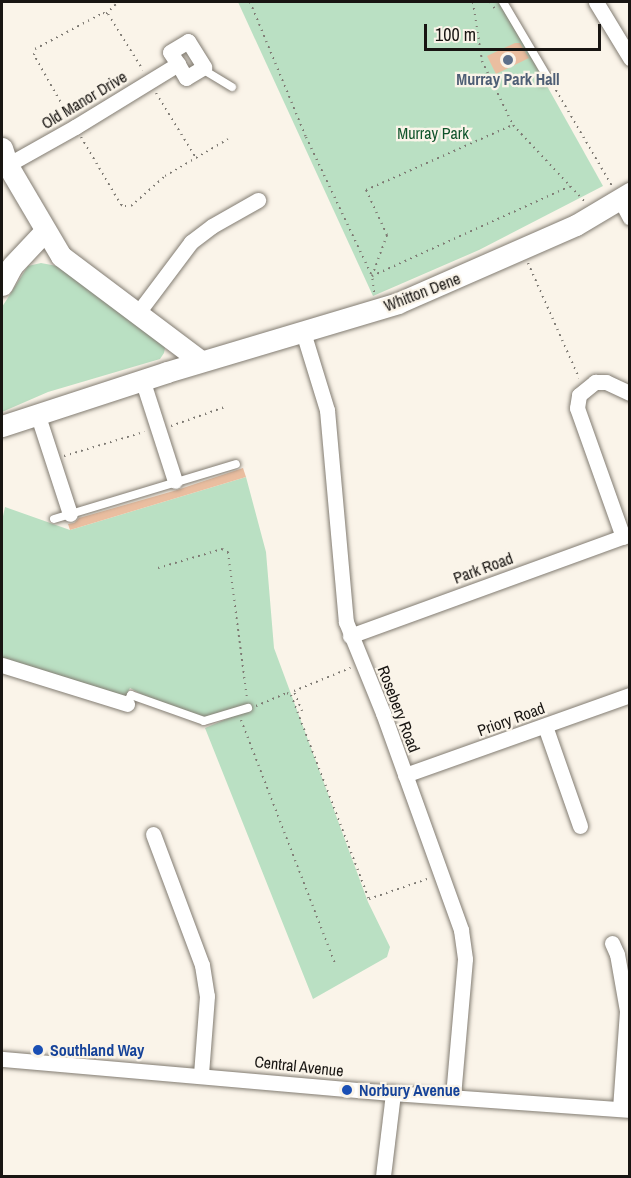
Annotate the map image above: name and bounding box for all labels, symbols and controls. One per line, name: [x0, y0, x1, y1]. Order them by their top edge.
scale bar: [427, 12, 604, 50]
text: 100 m: [435, 22, 476, 47]
marker: Murray Park Hall: [501, 53, 515, 67]
street label: Old Manor Drive: [38, 67, 130, 133]
place label: Murray Park Hall: [456, 69, 560, 89]
park label: Murray Park: [397, 123, 469, 143]
street label: Whitton Dene: [381, 269, 463, 315]
street label: Park Road: [451, 548, 515, 588]
street label: Rosebery Road: [374, 663, 424, 755]
street label: Priory Road: [475, 698, 547, 740]
place label: Southland Way: [50, 1040, 144, 1060]
marker: Southland Way: [31, 1043, 45, 1057]
street label: Central Avenue: [253, 1052, 345, 1080]
place label: Norbury Avenue: [359, 1080, 461, 1100]
marker: Norbury Avenue: [340, 1083, 354, 1097]

